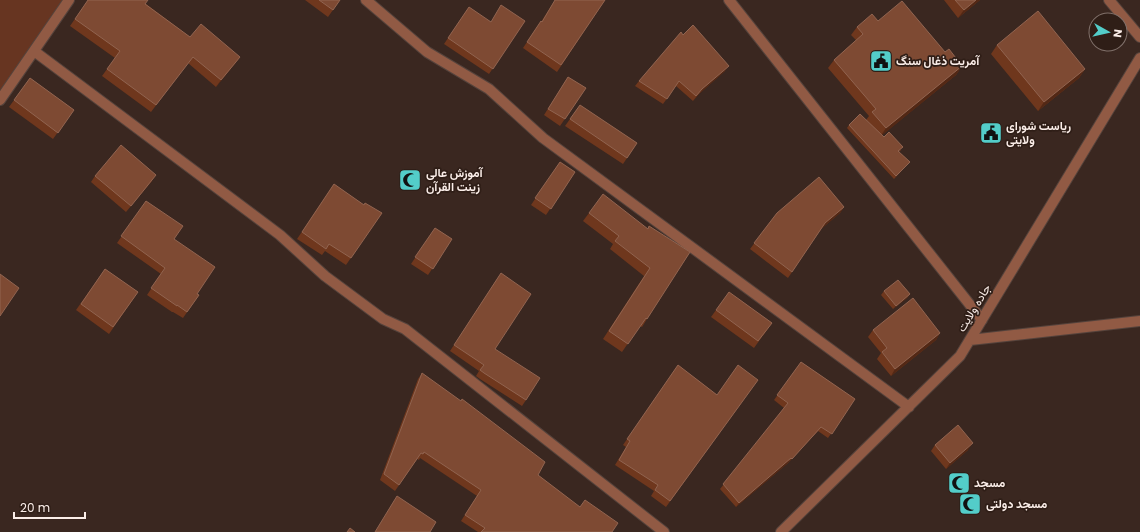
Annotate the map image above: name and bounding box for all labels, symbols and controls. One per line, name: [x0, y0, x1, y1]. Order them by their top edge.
north arrow: [1088, 12, 1128, 52]
text: N: [1109, 28, 1126, 39]
public building icon: آمریت ذغال سنگ: [868, 48, 894, 74]
place label: آمریت ذغال سنگ: [896, 52, 980, 69]
place label: ریاست شورای ولایتی: [1006, 117, 1071, 148]
public building icon: ریاست شورای ولایتی: [978, 120, 1004, 146]
place label: آموزش عالی زینت القرآن: [426, 164, 484, 195]
mosque icon: آموزش عالی زینت القرآن: [397, 167, 423, 193]
street label: جاده ولایت: [953, 281, 994, 335]
mosque icon: مسجد: [946, 470, 972, 496]
place label: مسجد: [974, 474, 1006, 491]
mosque icon: مسجد دولتی: [957, 491, 983, 517]
scale bar: [14, 494, 85, 520]
place label: مسجد دولتی: [986, 495, 1048, 512]
text: 20 m: [20, 499, 50, 516]

